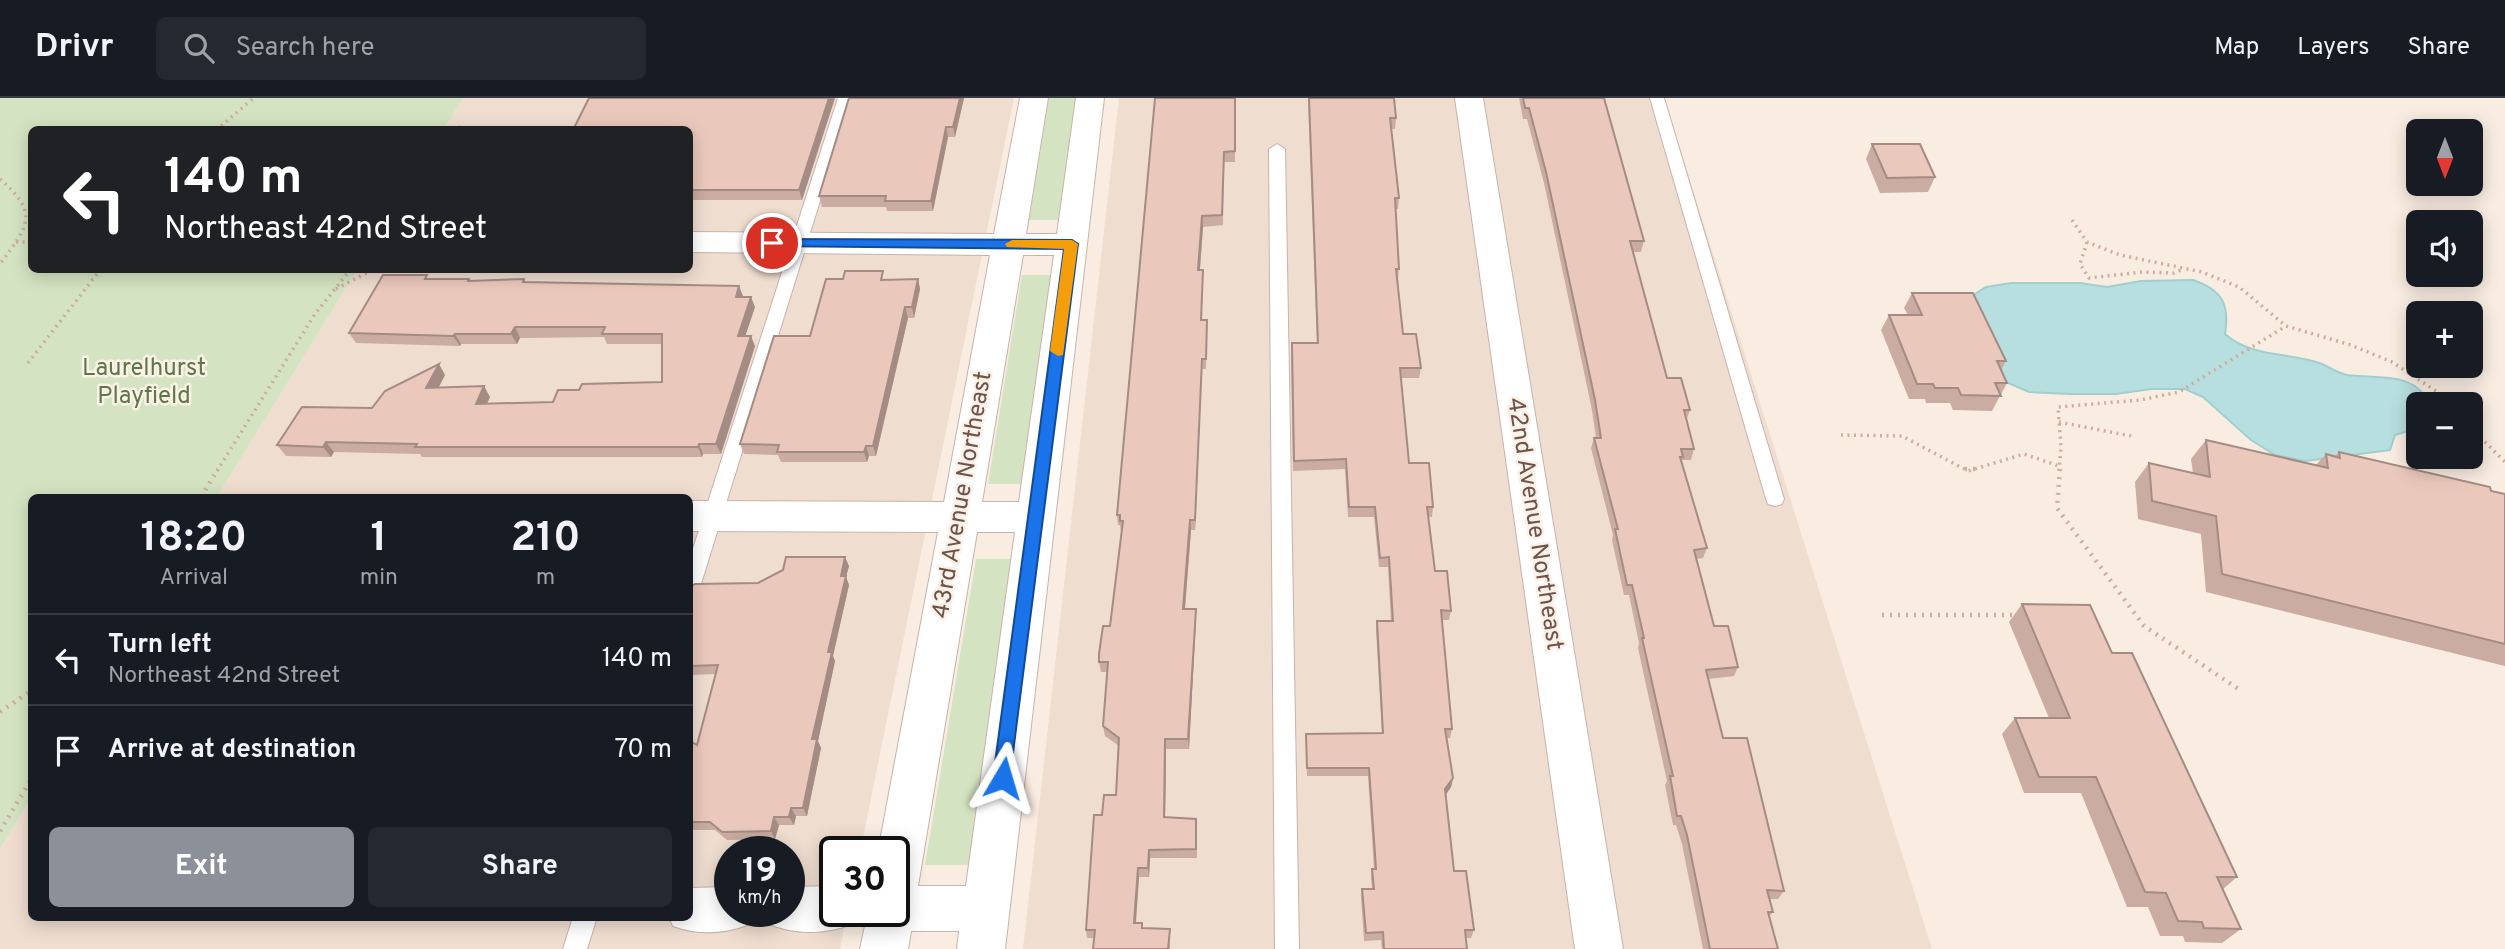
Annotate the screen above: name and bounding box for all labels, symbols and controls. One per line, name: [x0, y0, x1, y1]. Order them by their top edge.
search box: [156, 17, 646, 80]
text: Drivr: [35, 27, 114, 69]
icon: search: [180, 29, 218, 67]
text: Search here: [236, 32, 375, 65]
text: Map: [2214, 33, 2259, 63]
text: Layers: [2297, 33, 2369, 63]
text: Share: [2407, 33, 2470, 63]
north arrow: [2406, 119, 2483, 196]
map controls: [2406, 119, 2483, 469]
text: 140 m: [164, 149, 303, 211]
icon: left: [49, 154, 140, 245]
text: Northeast 42nd Street: [164, 210, 487, 250]
button: sound: [2406, 210, 2483, 287]
pin: [742, 213, 802, 273]
icon: arrive: [753, 224, 791, 262]
button: +: [2406, 301, 2483, 378]
park label: Laurelhurst Playfield: [82, 354, 206, 412]
street label: 43rd Avenue Northeast: [927, 369, 999, 621]
button: −: [2406, 392, 2483, 469]
street label: 42nd Avenue Northeast: [1499, 395, 1569, 653]
text: 18:20: [140, 513, 247, 566]
text: 1: [370, 513, 387, 566]
text: 210: [510, 513, 581, 566]
text: Arrival: [160, 564, 228, 593]
text: min: [360, 564, 398, 593]
text: m: [536, 564, 555, 593]
text: Turn left: [108, 629, 212, 662]
icon: left: [49, 641, 87, 679]
text: 140 m: [602, 643, 672, 676]
text: Northeast 42nd Street: [108, 662, 340, 691]
icon: arrive: [49, 732, 87, 770]
text: Arrive at destination: [108, 734, 356, 767]
text: 70 m: [614, 734, 672, 767]
position arrow: [966, 741, 1040, 815]
button: Exit: [49, 827, 354, 907]
button: Share: [368, 827, 672, 907]
speed limit sign: 30: [819, 836, 910, 927]
text: 19: [742, 850, 777, 894]
text: km/h: [738, 887, 781, 910]

